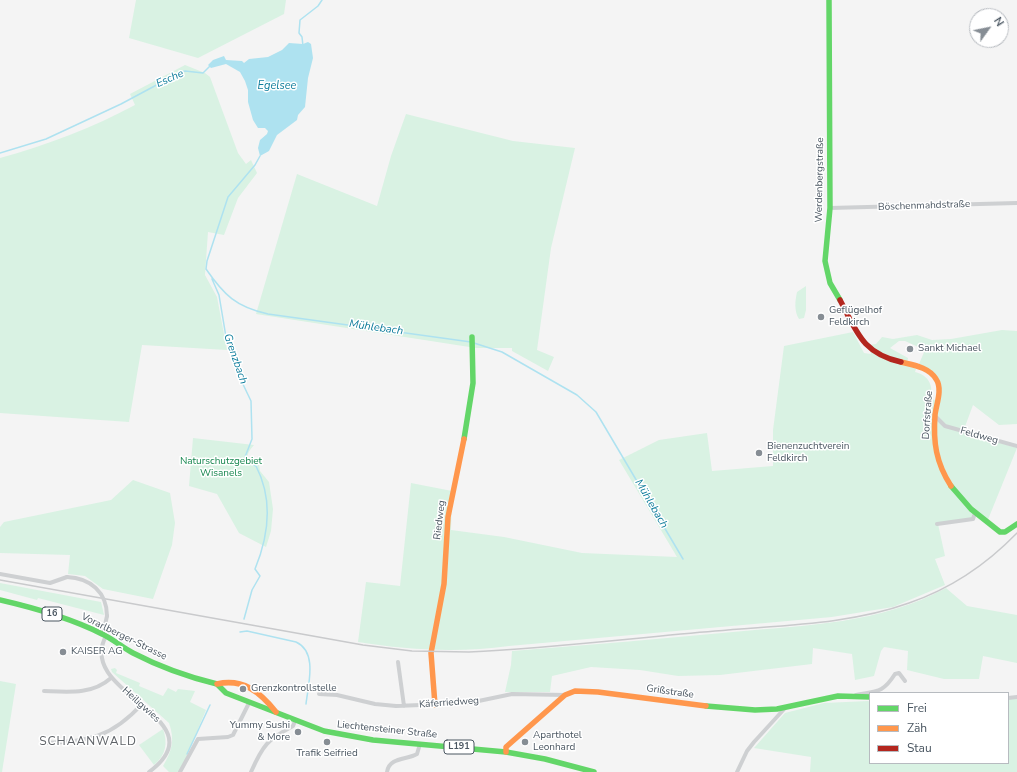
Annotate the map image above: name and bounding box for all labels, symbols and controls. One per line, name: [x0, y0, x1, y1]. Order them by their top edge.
north arrow: [969, 8, 1009, 48]
text: N: [990, 14, 1007, 29]
water label: Esche: [154, 67, 186, 91]
water label: Egelsee: [258, 79, 296, 93]
street label: Werdenbergstraße: [813, 137, 827, 223]
street label: Böschenmahdstraße: [878, 198, 970, 214]
place label: Geflügelhof Feldkirch: [829, 305, 882, 328]
marker: Geflügelhof Feldkirch: [816, 312, 826, 322]
water label: Mühlebach: [348, 318, 404, 338]
water label: Grenzbach: [220, 332, 250, 386]
place label: Sankt Michael: [918, 343, 981, 355]
marker: Sankt Michael: [905, 344, 915, 354]
street label: Dorfstraße: [920, 390, 936, 440]
street label: Feldweg: [959, 425, 999, 447]
place label: Bienenzuchtverein Feldkirch: [767, 441, 849, 464]
marker: Bienenzuchtverein Feldkirch: [754, 448, 764, 458]
park label: Naturschutzgebiet Wisanels: [180, 456, 262, 480]
water label: Mühlebach: [632, 477, 670, 531]
street label: Riedweg: [432, 500, 448, 540]
road number: 16: [42, 607, 62, 621]
street label: Vorarlberger-Strasse: [79, 611, 169, 663]
place label: KAISER AG: [71, 646, 122, 658]
marker: KAISER AG: [58, 647, 68, 657]
place label: Grenzkontrollstelle: [251, 683, 337, 695]
street label: Grißstraße: [645, 683, 695, 701]
marker: Grenzkontrollstelle: [238, 684, 248, 694]
street label: Heiligwies: [119, 685, 163, 725]
legend: [869, 692, 1009, 764]
street label: Käferriedweg: [419, 695, 479, 711]
text: Frei: [907, 700, 927, 716]
street label: Liechtensteiner Straße: [336, 719, 438, 741]
place label: Yummy Sushi & More: [230, 720, 290, 744]
text: Zäh: [907, 720, 927, 736]
marker: Yummy Sushi & More: [293, 727, 303, 737]
place label: Aparthotel Leonhard: [533, 730, 582, 754]
district label: SCHAANWALD: [39, 735, 137, 749]
marker: Trafik Seifried: [322, 737, 332, 747]
marker: Aparthotel Leonhard: [520, 737, 530, 747]
road number: L191: [444, 740, 474, 754]
text: Stau: [907, 740, 932, 756]
place label: Trafik Seifried: [296, 748, 358, 760]

